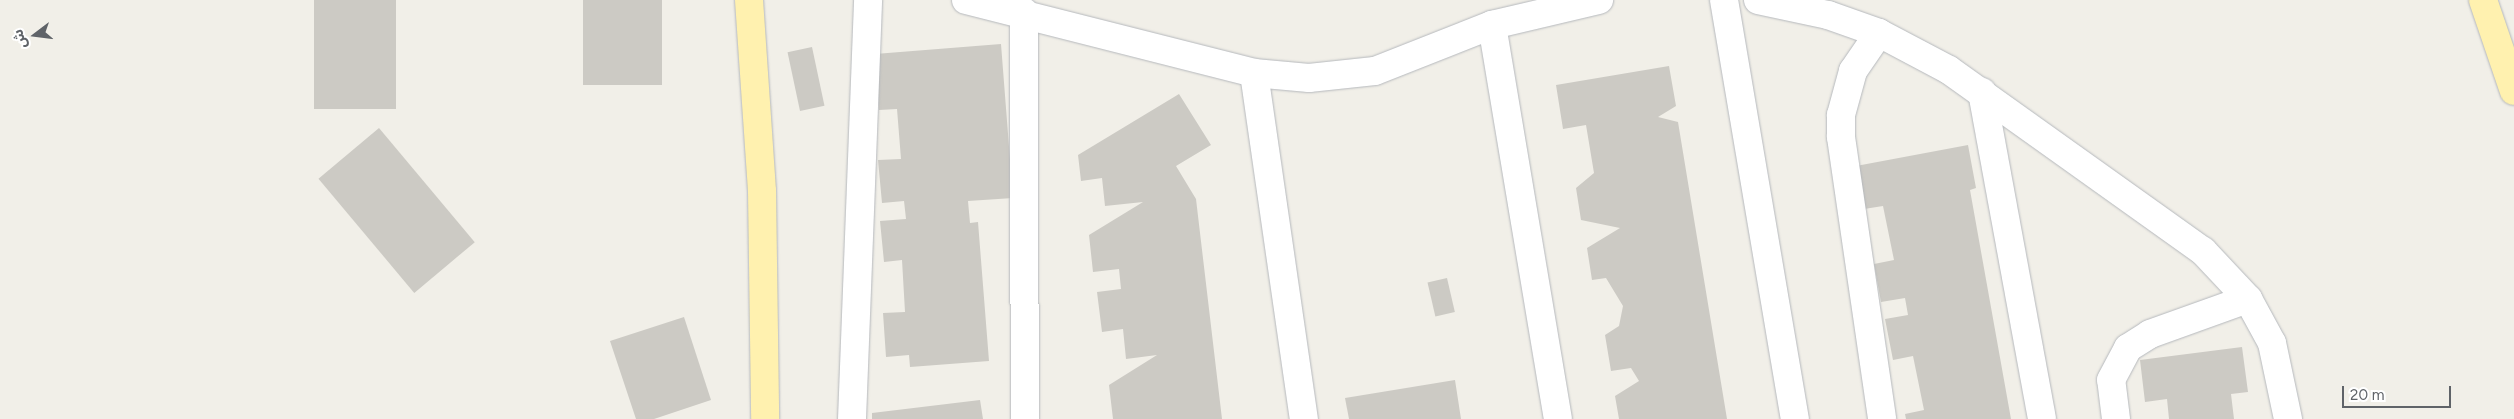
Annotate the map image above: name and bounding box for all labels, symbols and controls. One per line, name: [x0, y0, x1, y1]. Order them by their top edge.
north arrow: [10, 10, 60, 60]
text: ش: [9, 28, 31, 50]
scale bar: [2344, 376, 2453, 408]
text: 20 m: [2350, 386, 2384, 404]

